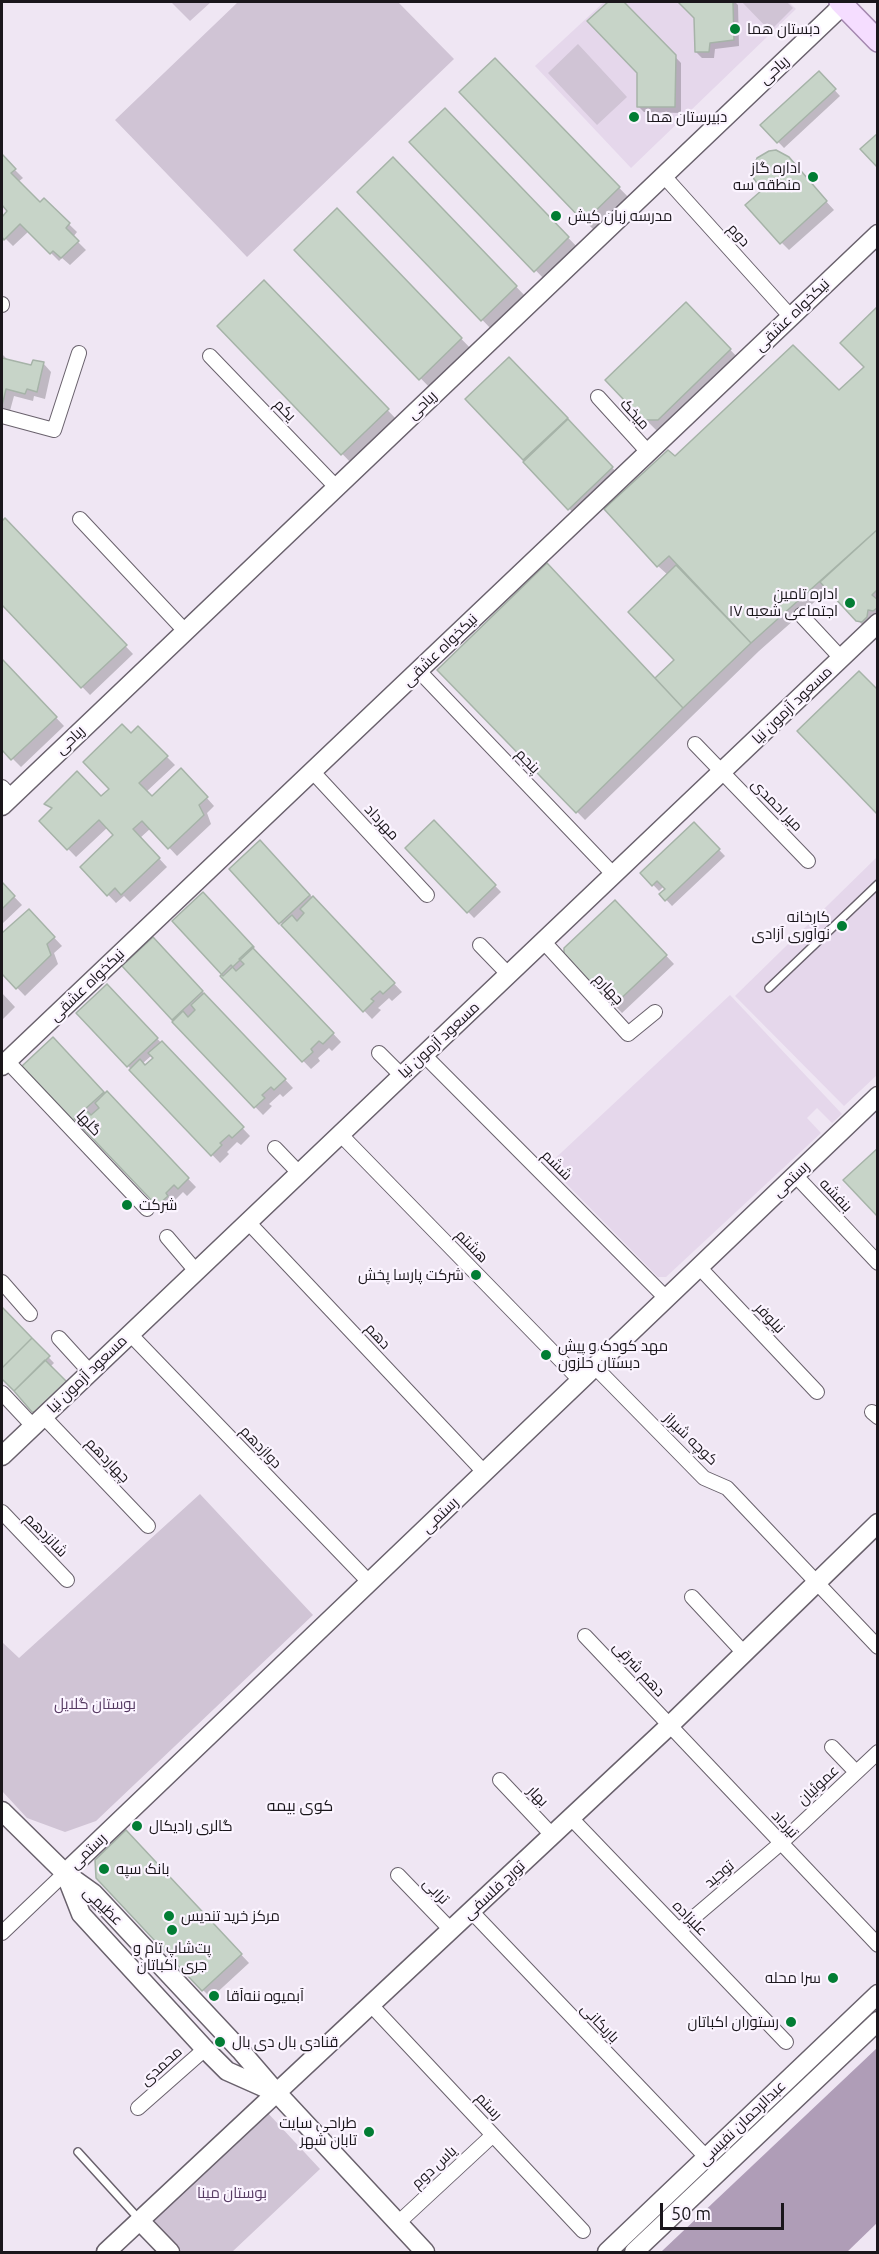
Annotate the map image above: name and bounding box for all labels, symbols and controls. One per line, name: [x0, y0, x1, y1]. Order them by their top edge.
place label: دبستان هما: [747, 20, 820, 38]
marker: دبستان هما: [728, 22, 742, 36]
street label: ریاحی: [755, 52, 793, 88]
place label: دبیرستان هما: [646, 108, 727, 126]
marker: دبیرستان هما: [627, 110, 641, 124]
place label: اداره گاز منطقه سه: [733, 159, 801, 194]
marker: اداره گاز منطقه سه: [806, 170, 820, 184]
place label: مدرسه زبان کیش: [568, 207, 672, 225]
marker: مدرسه زبان کیش: [549, 209, 563, 223]
street label: دوم: [724, 220, 754, 250]
street label: نیکخواه عشقی: [751, 275, 833, 355]
street label: ریاحی: [404, 387, 440, 423]
street label: یکم: [270, 395, 300, 425]
street label: میخک: [616, 395, 654, 433]
place label: اداره تامین اجتماعی شعبه ۱۷: [729, 585, 838, 620]
marker: اداره تامین اجتماعی شعبه ۱۷: [843, 596, 857, 610]
street label: نیکخواه عشقی: [399, 610, 481, 690]
street label: مسعود آزمون نیا: [748, 662, 836, 748]
street label: ریاحی: [52, 722, 88, 758]
street label: پنجم: [512, 745, 544, 777]
street label: میر احمدی: [748, 775, 806, 835]
street label: مهرداد: [361, 800, 403, 844]
place label: کارخانه نوآوری آزادی: [752, 908, 830, 943]
marker: کارخانه نوآوری آزادی: [835, 919, 849, 933]
street label: نیکخواه عشقی: [46, 945, 128, 1025]
street label: چهارم: [590, 970, 628, 1008]
street label: مسعود آزمون نیا: [395, 998, 483, 1082]
street label: گلها: [73, 1106, 105, 1140]
street label: ششم: [538, 1146, 576, 1184]
street label: رستمی: [769, 1157, 813, 1201]
street label: بنفشه: [816, 1174, 856, 1216]
place label: شرکت: [139, 1196, 177, 1214]
marker: شرکت: [120, 1198, 134, 1212]
street label: هشتم: [452, 1226, 492, 1266]
place label: شرکت پارسا پخش: [358, 1266, 464, 1284]
marker: شرکت پارسا پخش: [469, 1268, 483, 1282]
street label: نیلوفر: [751, 1299, 789, 1337]
street label: دهم: [362, 1319, 394, 1353]
street label: مسعود آزمون نیا: [43, 1331, 131, 1417]
place label: مهد کودک و پیش دبستان حلزون: [558, 1337, 668, 1372]
marker: مهد کودک و پیش دبستان حلزون: [539, 1348, 553, 1362]
street label: کوچه شیراز: [660, 1409, 722, 1469]
street label: دوازدهم: [236, 1422, 286, 1472]
street label: چهاردهم: [82, 1434, 134, 1486]
street label: رستمی: [418, 1493, 462, 1537]
street label: شانزدهم: [21, 1509, 71, 1561]
street label: دهم شرقی: [609, 1638, 669, 1700]
park label: بوستان گلایل: [54, 1695, 136, 1713]
street label: عموئیان: [793, 1761, 843, 1809]
street label: بهار: [524, 1782, 552, 1810]
district label: کوی بیمه: [267, 1796, 333, 1816]
street label: تیرداد: [768, 1806, 802, 1842]
place label: گالری رادیکال: [149, 1817, 233, 1835]
marker: گالری رادیکال: [130, 1819, 144, 1833]
street label: رستمی: [66, 1829, 110, 1873]
street label: توحید: [700, 1856, 738, 1892]
street label: تورج فلسفی: [459, 1857, 529, 1923]
place label: بانک سپه: [116, 1860, 170, 1878]
marker: بانک سپه: [97, 1862, 111, 1876]
street label: ترابی: [419, 1874, 453, 1908]
street label: عظیمی: [80, 1883, 126, 1929]
street label: علیزاده: [669, 1896, 711, 1940]
place label: مرکز خرید تندیس: [181, 1907, 280, 1925]
marker: مرکز خرید تندیس: [162, 1909, 176, 1923]
marker: پت‌شاپ تام و جری اکباتان: [165, 1923, 179, 1937]
place label: پت‌شاپ تام و جری اکباتان: [133, 1939, 211, 1974]
place label: سرا محله: [765, 1969, 821, 1987]
marker: سرا محله: [826, 1971, 840, 1985]
place label: آبمیوه ننه‌آقا: [226, 1987, 304, 2005]
marker: آبمیوه ننه‌آقا: [207, 1989, 221, 2003]
street label: باریکانی: [577, 2000, 623, 2046]
place label: رستوران اکباتان: [688, 2013, 779, 2031]
marker: رستوران اکباتان: [784, 2015, 798, 2029]
place label: قنادی بال دی بال: [232, 2033, 338, 2051]
marker: قنادی بال دی بال: [213, 2035, 227, 2049]
street label: محمدی: [136, 2042, 186, 2090]
street label: عبدالرحمان نفیسی: [695, 2077, 789, 2169]
street label: رستم: [472, 2089, 506, 2123]
place label: طراحی سایت تابان شهر: [279, 2114, 357, 2149]
marker: طراحی سایت تابان شهر: [362, 2125, 376, 2139]
street label: یاس دوم: [408, 2142, 460, 2192]
park label: بوستان مینا: [197, 2184, 267, 2202]
scale bar: [663, 2191, 788, 2229]
text: 50 m: [671, 2203, 711, 2223]

